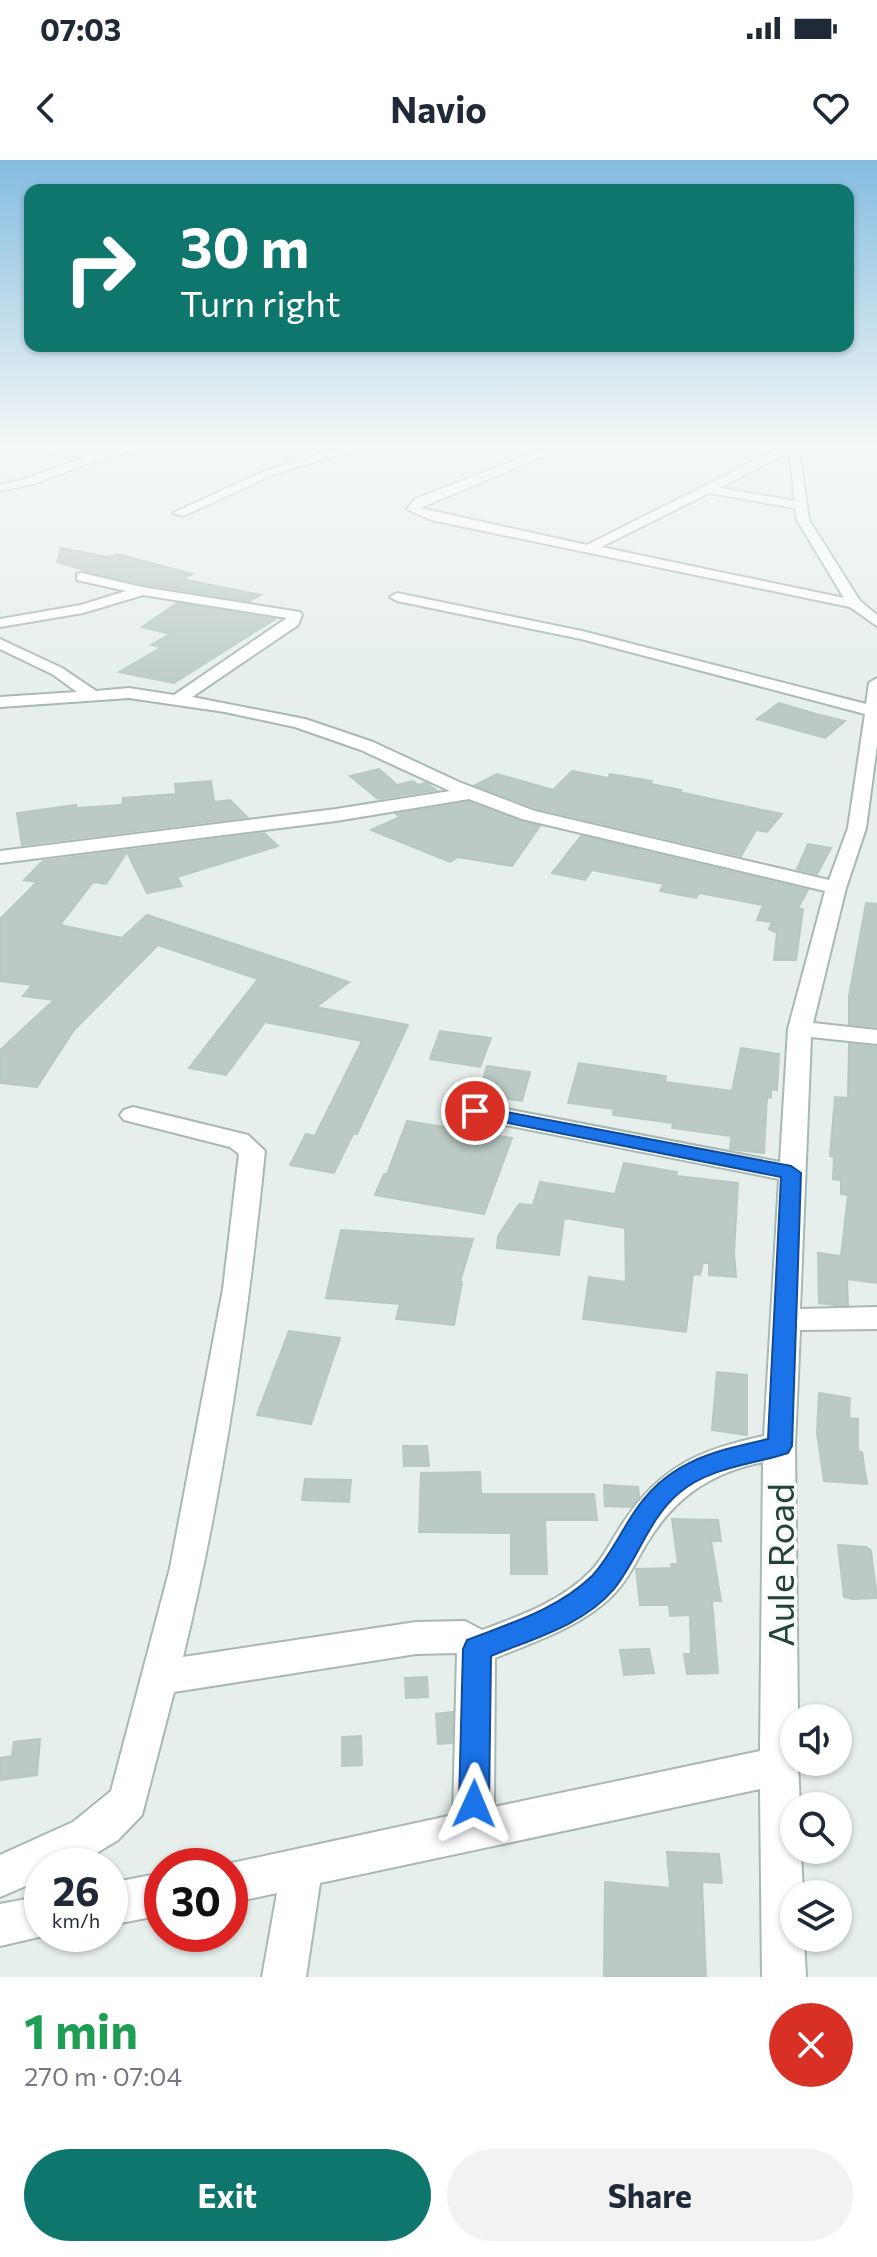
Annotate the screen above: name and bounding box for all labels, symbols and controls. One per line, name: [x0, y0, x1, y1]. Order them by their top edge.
text: 07:03: [40, 10, 121, 47]
icon: back: [24, 86, 68, 130]
text: Navio: [390, 86, 487, 130]
icon: heart: [809, 86, 853, 130]
text: 30 m: [180, 211, 309, 280]
icon: right: [48, 216, 152, 320]
text: Turn right: [180, 280, 341, 324]
pin: [441, 1077, 509, 1145]
icon: arrive: [453, 1089, 497, 1133]
street label: Aule Road: [757, 1483, 801, 1647]
map controls: [780, 1704, 852, 1952]
button: sound: [780, 1704, 852, 1776]
position arrow: [432, 1762, 516, 1846]
button: search: [780, 1792, 852, 1864]
speed limit sign: 30: [144, 1848, 248, 1952]
text: 26: [52, 1865, 100, 1914]
button: layers: [780, 1880, 852, 1952]
text: km/h: [52, 1908, 100, 1932]
text: 1 min: [24, 2000, 138, 2059]
button: close: [769, 2003, 853, 2087]
text: 270 m · 07:04: [24, 2060, 182, 2091]
button: Exit: [24, 2149, 431, 2241]
button: Share: [447, 2149, 853, 2241]

